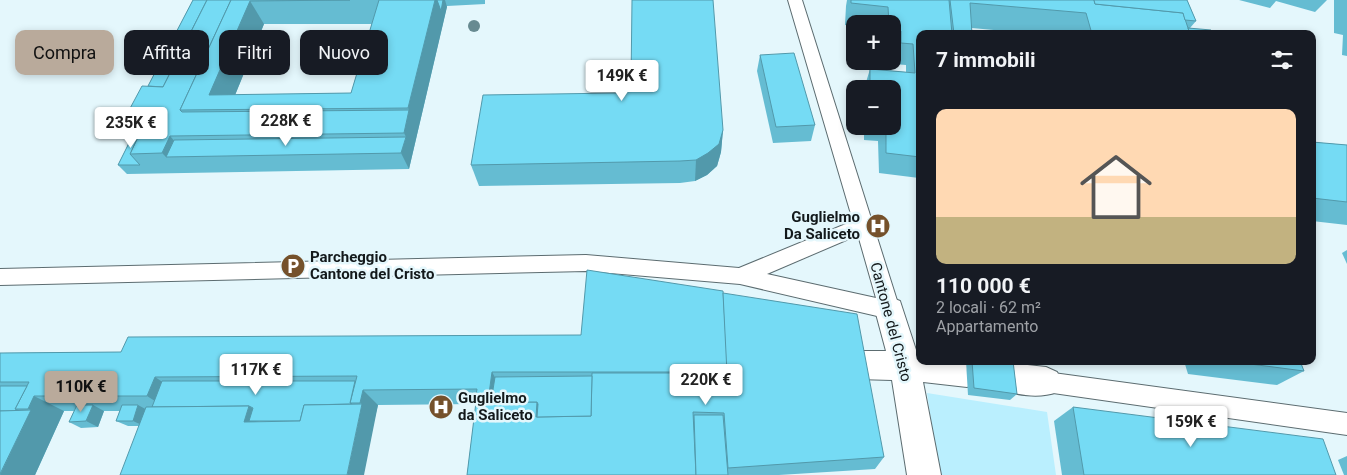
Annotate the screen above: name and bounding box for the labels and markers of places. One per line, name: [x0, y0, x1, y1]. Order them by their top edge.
pin: 149K €: [581, 59, 663, 102]
pin: 228K €: [245, 104, 327, 147]
pin: 235K €: [90, 106, 172, 149]
place label: Guglielmo Da Saliceto: [784, 208, 860, 243]
hospital icon: Guglielmo Da Saliceto: [865, 213, 891, 239]
place label: Parcheggio Cantone del Cristo: [310, 248, 434, 283]
parking icon: Parcheggio Cantone del Cristo: [280, 253, 306, 279]
pin: 117K €: [215, 354, 297, 396]
pin: 220K €: [665, 364, 747, 406]
pin: 110K €: [40, 370, 122, 413]
place label: Guglielmo da Saliceto: [458, 389, 533, 424]
hospital icon: Guglielmo da Saliceto: [428, 394, 454, 420]
pin: 159K €: [1150, 406, 1232, 448]

